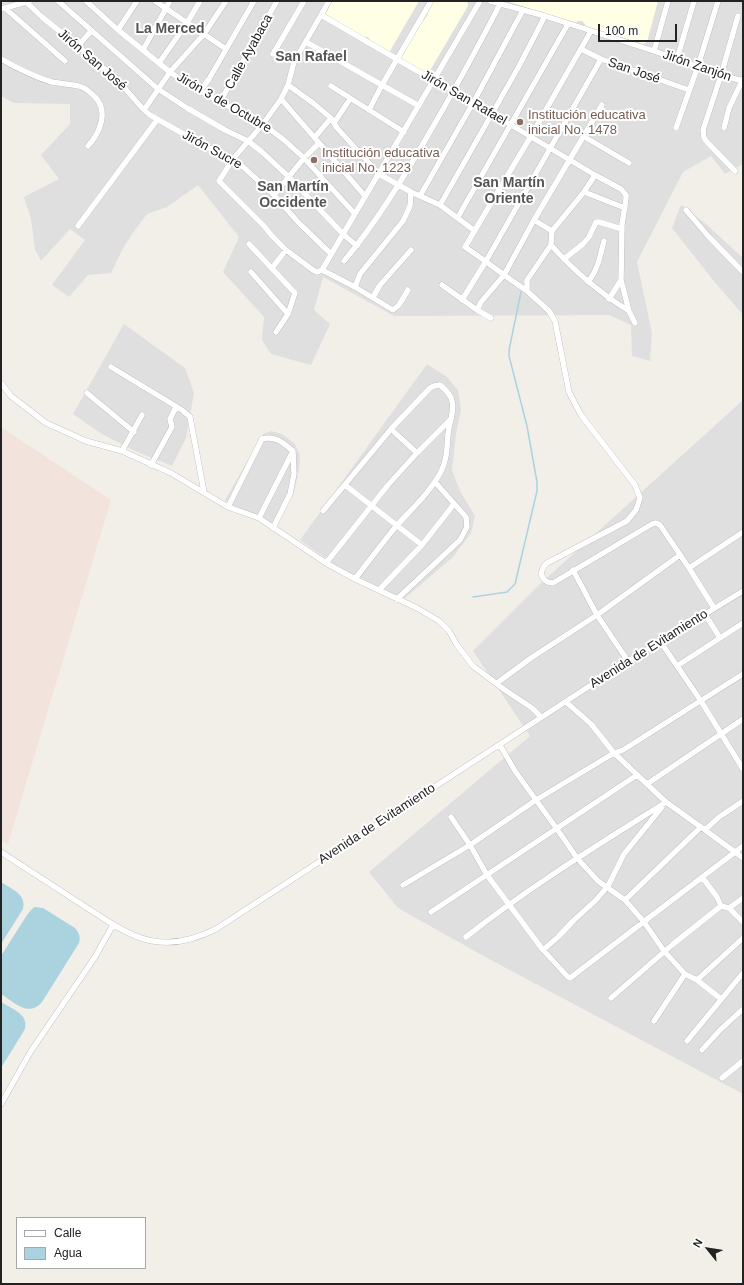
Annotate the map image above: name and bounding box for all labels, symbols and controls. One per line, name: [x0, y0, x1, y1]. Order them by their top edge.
street label: Calle Ayabaca: [222, 12, 276, 92]
scale bar: [600, 16, 679, 42]
district label: La Merced: [135, 21, 205, 37]
text: 100 m: [605, 24, 638, 38]
street label: Jirón San José: [54, 26, 130, 94]
street label: Jirón Zanjón: [661, 47, 733, 85]
district label: San Rafael: [275, 49, 347, 65]
street label: San José: [606, 55, 662, 87]
street label: Jirón San Rafael: [418, 67, 510, 129]
street label: Jirón 3 de Octubre: [174, 70, 274, 136]
place label: Institución educativa inicial No. 1478: [528, 107, 646, 138]
marker: Institución educativa inicial No. 1478: [515, 117, 525, 127]
street label: Jirón Sucre: [179, 127, 245, 173]
place label: Institución educativa inicial No. 1223: [322, 145, 440, 176]
marker: Institución educativa inicial No. 1223: [309, 155, 319, 165]
district label: San Martín Oriente: [473, 175, 545, 208]
district label: San Martín Occidente: [257, 179, 329, 212]
street label: Avenida de Evitamiento: [587, 606, 711, 692]
street label: Avenida de Evitamiento: [316, 780, 438, 868]
legend: [16, 1217, 146, 1269]
text: Calle: [54, 1226, 81, 1240]
north arrow: [688, 1229, 728, 1269]
text: N: [690, 1237, 705, 1249]
text: Agua: [54, 1246, 82, 1260]

